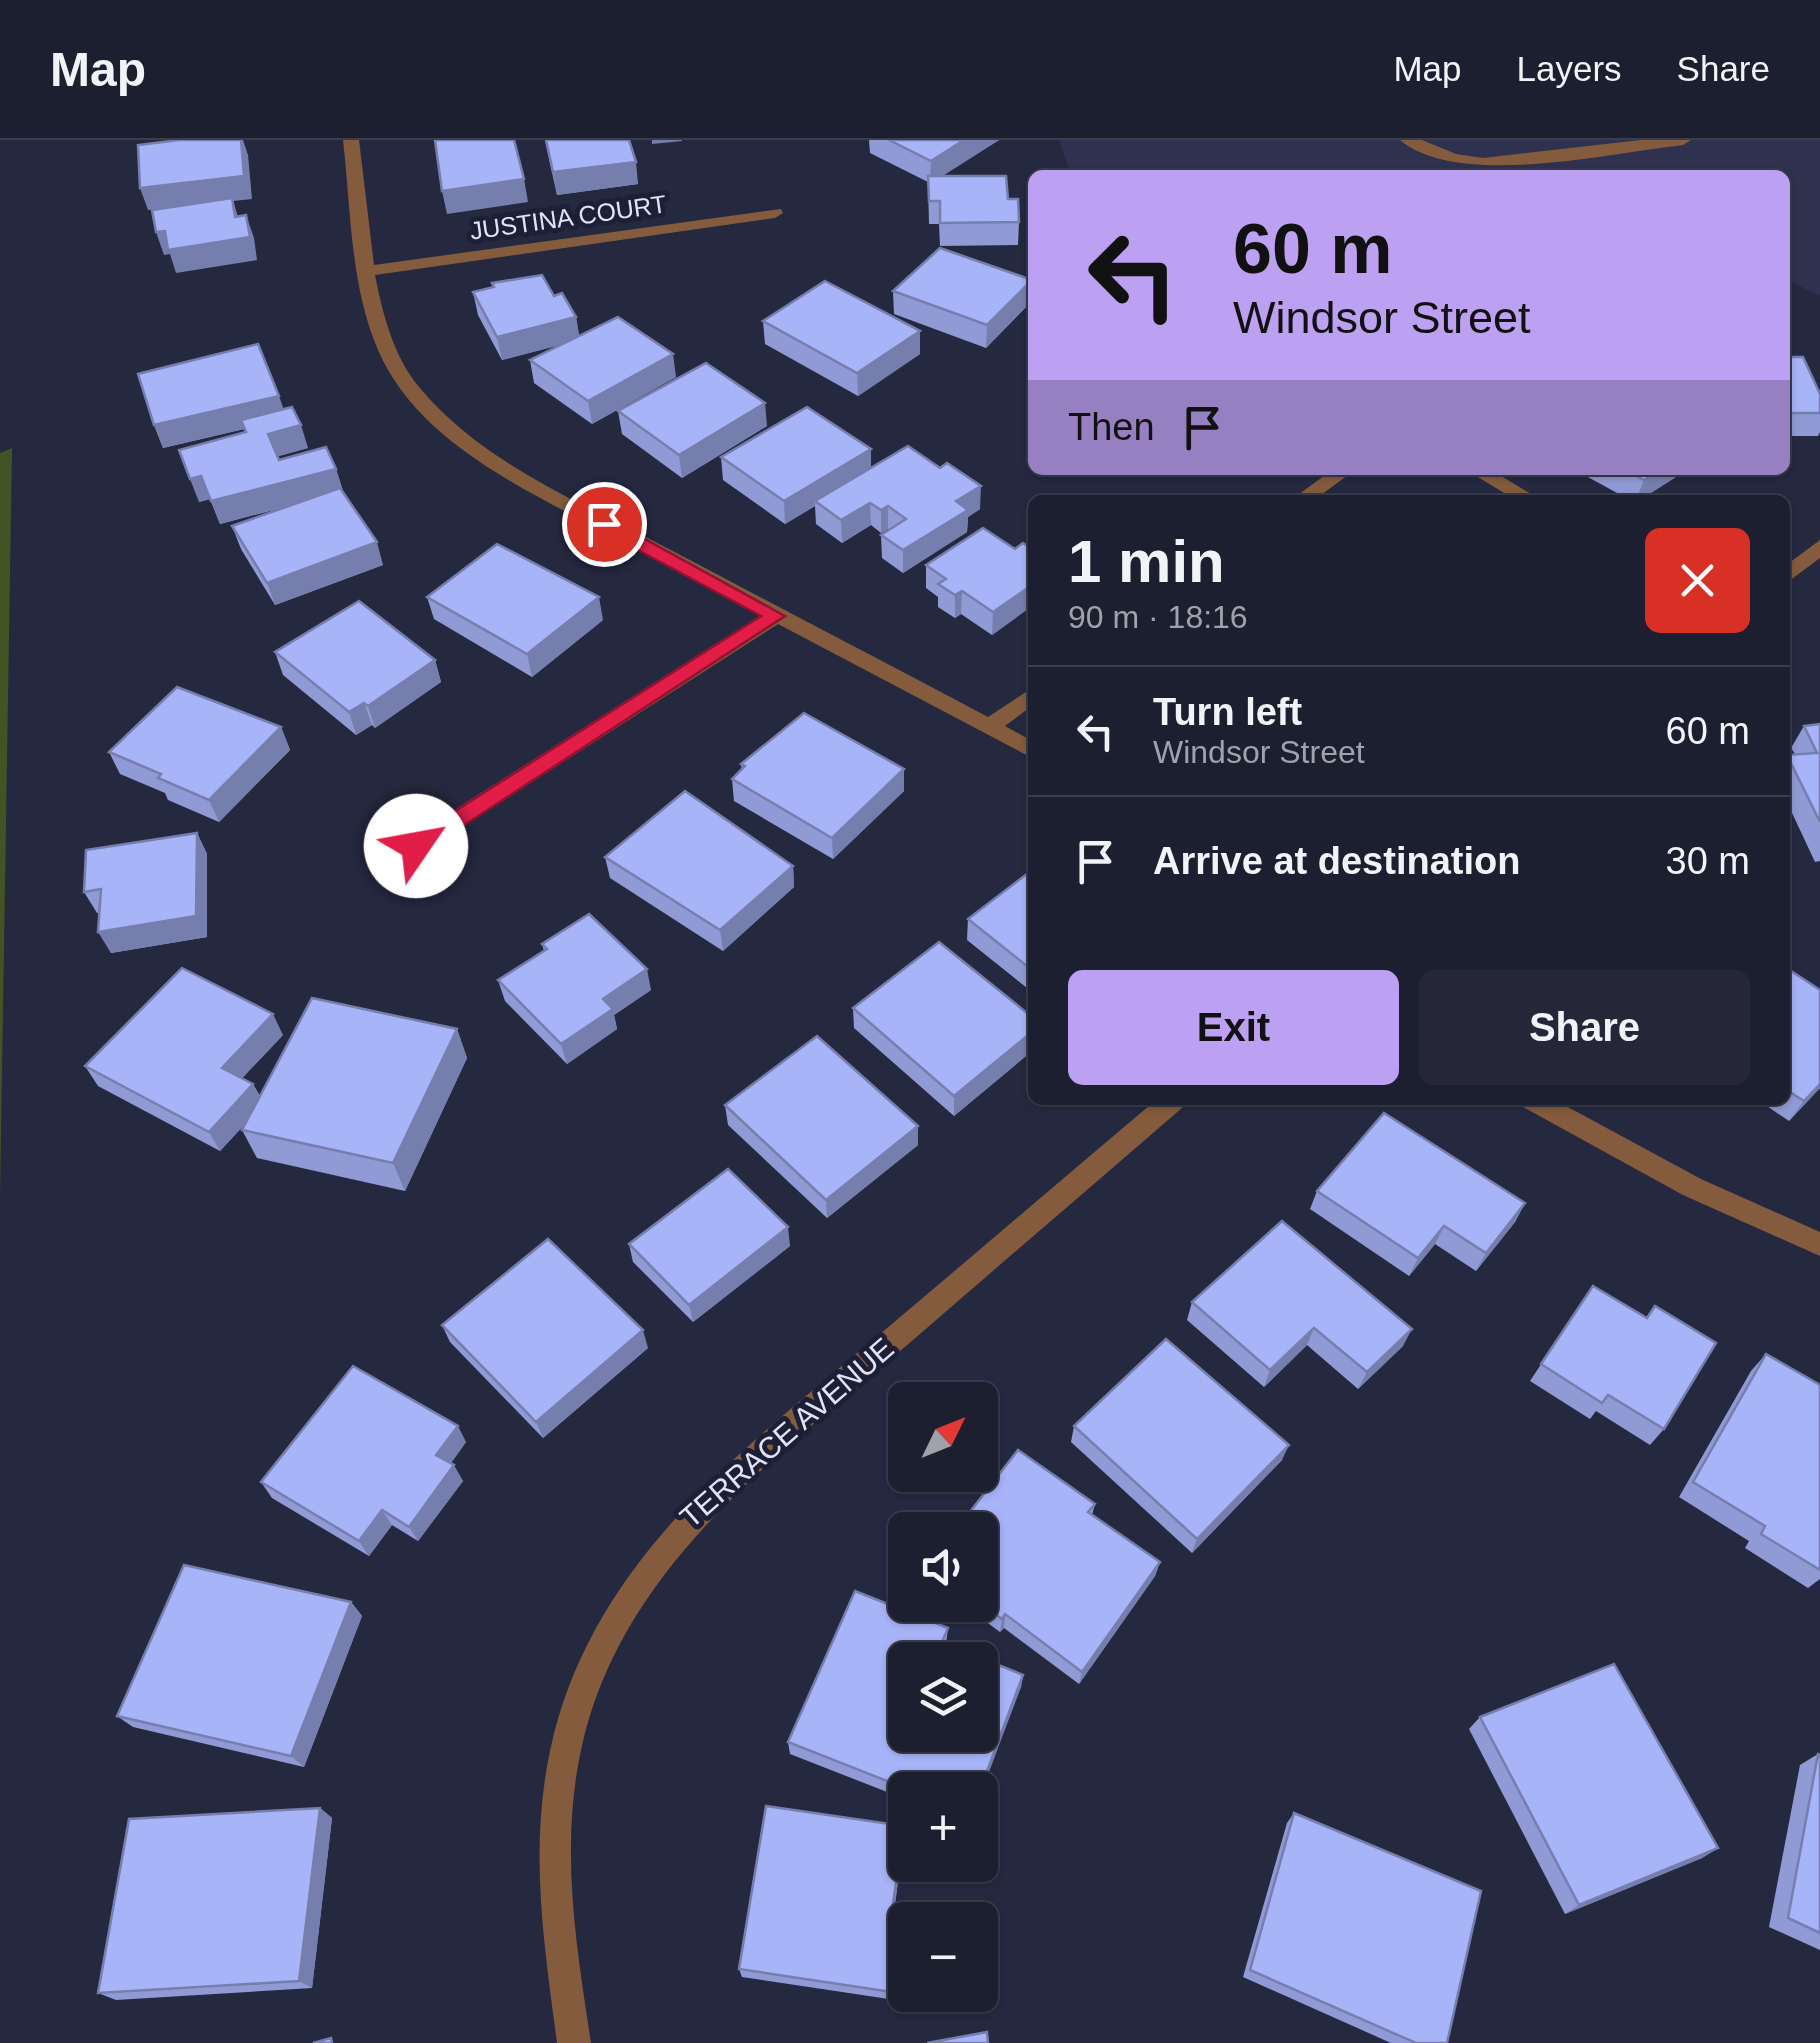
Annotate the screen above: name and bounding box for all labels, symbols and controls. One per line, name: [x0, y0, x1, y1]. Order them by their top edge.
text: Map: [50, 43, 146, 96]
text: Map: [1393, 49, 1462, 88]
text: Layers: [1517, 49, 1622, 88]
text: Share: [1677, 49, 1770, 88]
street label: JUSTINA COURT: [468, 189, 668, 245]
icon: left: [1068, 210, 1198, 340]
text: 60 m: [1233, 210, 1393, 288]
text: Windsor Street: [1233, 292, 1531, 343]
icon: arrive: [1175, 400, 1230, 455]
text: Then: [1068, 406, 1155, 448]
pin: [562, 482, 647, 567]
icon: arrive: [577, 497, 632, 552]
text: 1 min: [1068, 528, 1225, 595]
button: close: [1645, 528, 1750, 633]
text: 90 m · 18:16: [1068, 599, 1248, 635]
text: Turn left: [1153, 691, 1302, 733]
icon: left: [1068, 704, 1123, 759]
text: 60 m: [1666, 710, 1750, 752]
text: Windsor Street: [1153, 734, 1365, 770]
position arrow: [364, 794, 468, 898]
icon: arrive: [1068, 834, 1123, 889]
text: Arrive at destination: [1153, 840, 1520, 882]
text: 30 m: [1666, 840, 1750, 882]
button: Exit: [1068, 970, 1399, 1085]
button: Share: [1419, 970, 1750, 1085]
street label: TERRACE AVENUE: [674, 1331, 900, 1534]
north arrow: [888, 1382, 998, 1492]
map controls: [888, 1382, 998, 2012]
button: sound: [888, 1512, 998, 1622]
button: layers: [888, 1642, 998, 1752]
button: +: [888, 1772, 998, 1882]
button: −: [888, 1902, 998, 2012]

